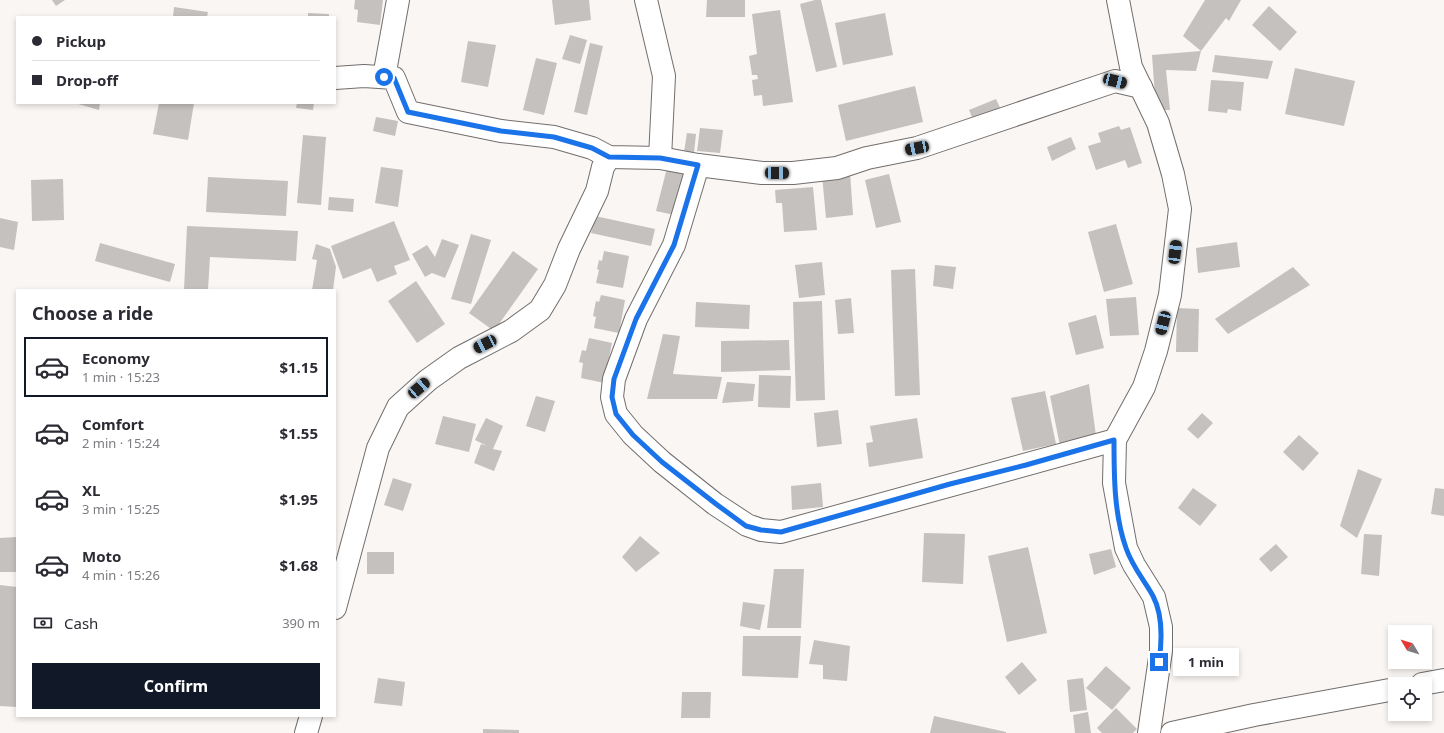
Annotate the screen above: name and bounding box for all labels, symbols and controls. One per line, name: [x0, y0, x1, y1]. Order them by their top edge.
text: Pickup: [56, 31, 106, 51]
route start: [375, 68, 393, 86]
text: Drop-off: [56, 70, 118, 90]
car: [1102, 72, 1128, 90]
car: [904, 140, 930, 156]
car: [765, 167, 789, 179]
car: [1168, 239, 1182, 265]
text: Choose a ride: [32, 301, 153, 325]
car: [1154, 310, 1172, 336]
car: [472, 333, 498, 355]
text: Economy: [82, 348, 150, 368]
icon: car: [34, 349, 70, 385]
text: $1.15: [279, 357, 318, 377]
text: 1 min · 15:23: [82, 368, 160, 386]
car: [406, 376, 432, 400]
text: Comfort: [82, 414, 144, 434]
icon: car: [34, 415, 70, 451]
text: $1.55: [279, 423, 318, 443]
text: 2 min · 15:24: [82, 434, 160, 452]
text: XL: [82, 480, 100, 500]
icon: car: [34, 481, 70, 517]
text: $1.95: [279, 489, 318, 509]
text: 3 min · 15:25: [82, 500, 160, 518]
text: Moto: [82, 546, 121, 566]
icon: car: [34, 547, 70, 583]
text: $1.68: [279, 555, 318, 575]
text: 4 min · 15:26: [82, 566, 160, 584]
icon: cash: [32, 612, 54, 634]
text: Cash: [64, 613, 98, 633]
text: 390 m: [282, 614, 320, 632]
north arrow: [1388, 625, 1432, 669]
map controls: [1388, 625, 1432, 721]
callout: 1 min: [1173, 648, 1239, 676]
route end: [1150, 653, 1168, 671]
text: 1 min: [1188, 653, 1224, 671]
button: Confirm: [32, 663, 320, 709]
button: locate: [1388, 677, 1432, 721]

